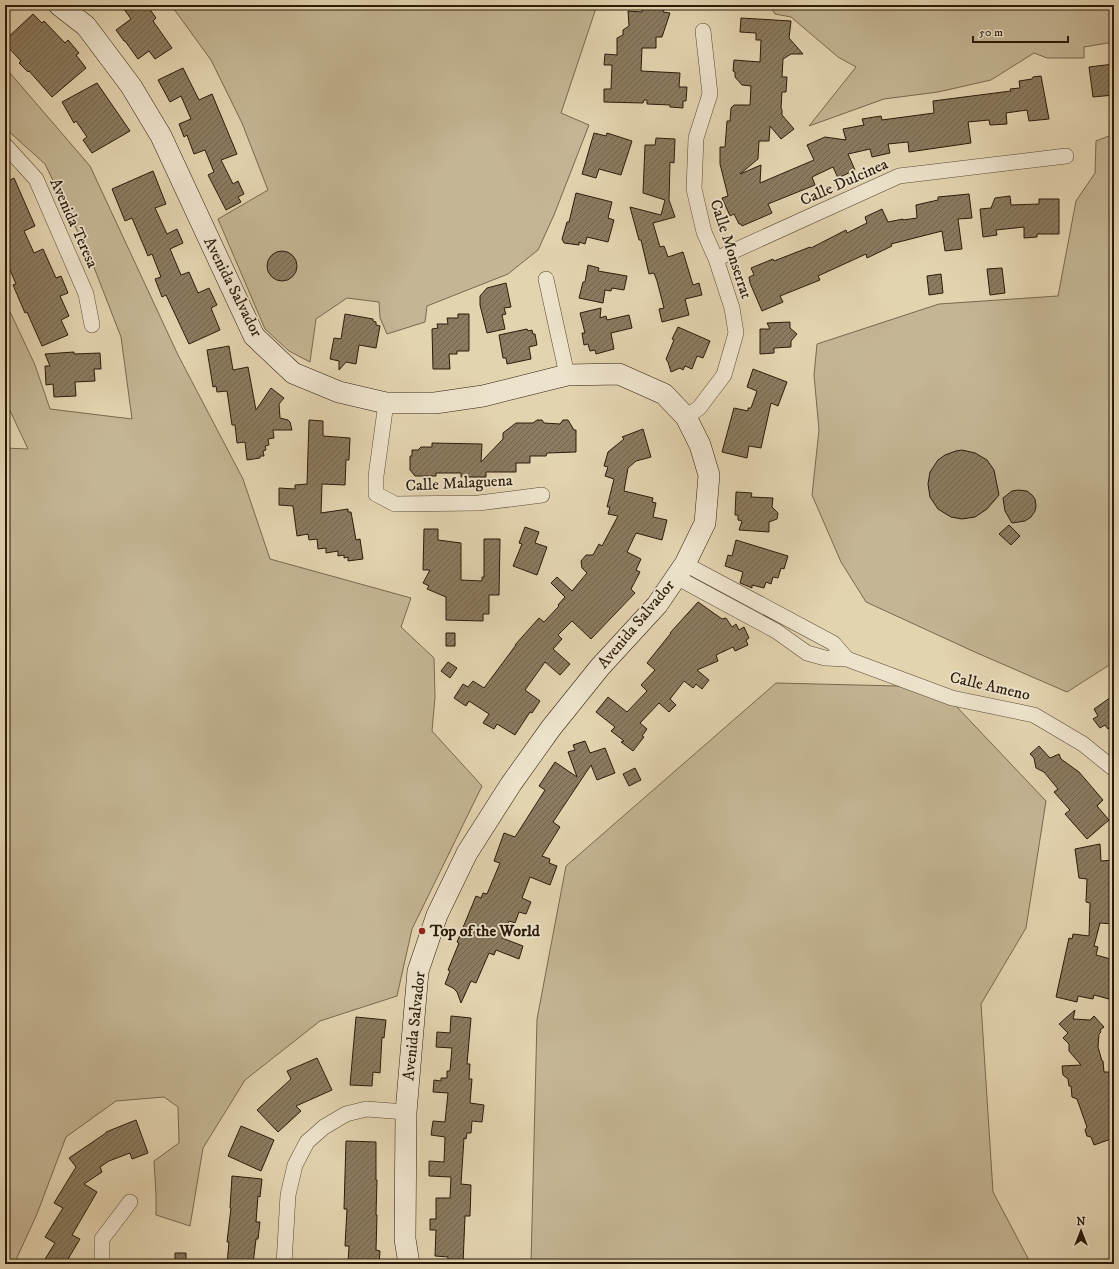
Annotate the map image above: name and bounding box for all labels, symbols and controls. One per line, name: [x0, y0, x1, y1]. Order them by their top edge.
scale bar: [973, 18, 1068, 44]
text: 50 m: [979, 25, 1003, 40]
street label: Calle Dulcinea: [797, 154, 891, 210]
street label: Avenida Teresa: [45, 175, 103, 271]
street label: Calle Monserrat: [706, 197, 756, 301]
street label: Avenida Salvador: [199, 234, 267, 340]
street label: Calle Malaguena: [405, 470, 513, 496]
street label: Avenida Salvador: [593, 576, 679, 672]
street label: Calle Ameno: [948, 667, 1032, 705]
place label: Top of the World: [429, 921, 541, 941]
marker: Top of the World: [417, 926, 427, 936]
street label: Avenida Salvador: [398, 970, 430, 1082]
north arrow: [1061, 1211, 1101, 1251]
text: N: [1076, 1215, 1086, 1229]

